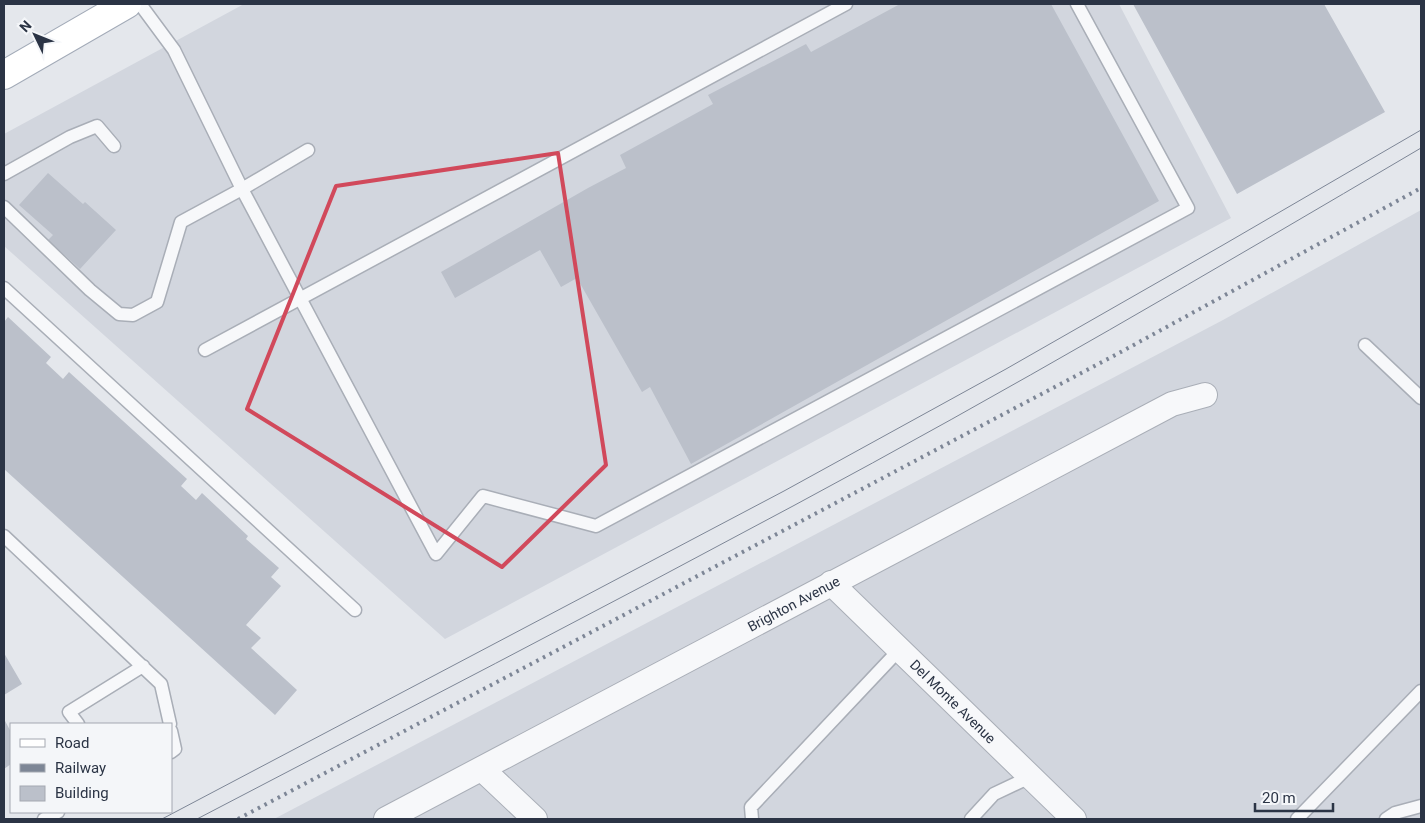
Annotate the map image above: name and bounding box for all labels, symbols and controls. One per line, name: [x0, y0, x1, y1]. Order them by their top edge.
north arrow: [10, 10, 60, 60]
text: N: [16, 17, 35, 35]
street label: Brighton Avenue: [745, 573, 842, 635]
street label: Del Monte Avenue: [907, 656, 999, 746]
legend: [10, 723, 172, 813]
text: Road: [55, 734, 89, 752]
text: Railway: [55, 759, 106, 777]
scale bar: [1255, 780, 1332, 812]
text: Building: [55, 784, 109, 802]
text: 20 m: [1262, 789, 1296, 807]

